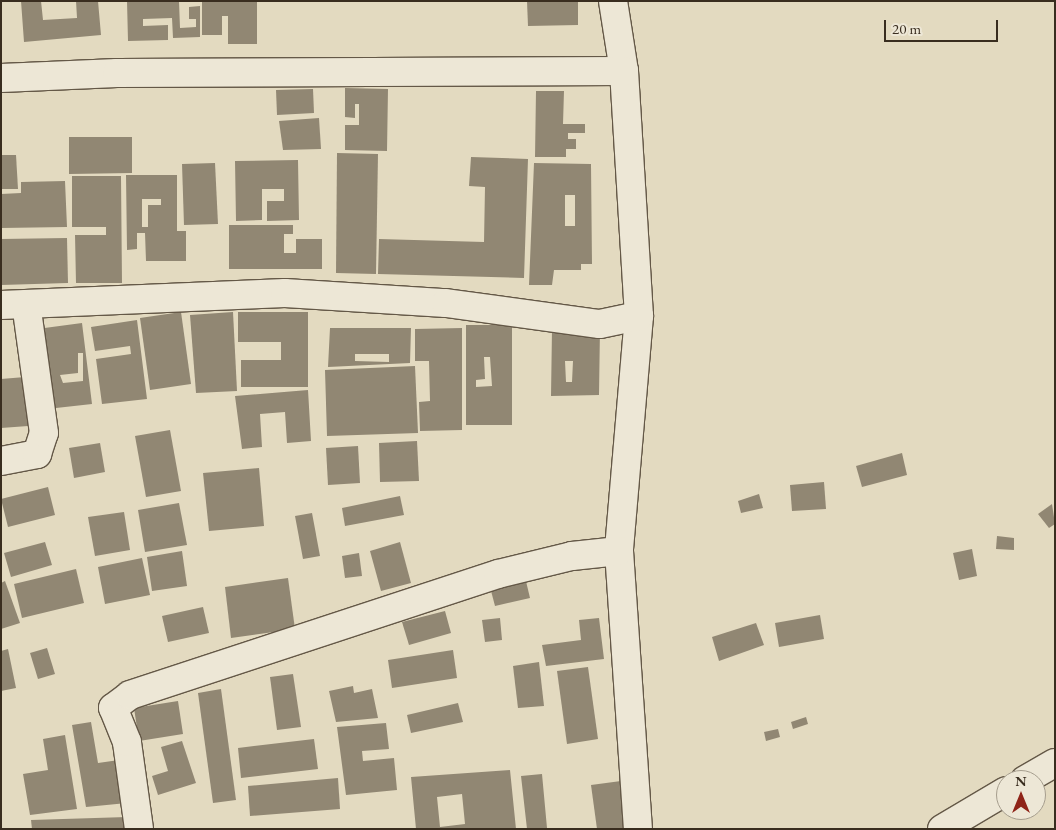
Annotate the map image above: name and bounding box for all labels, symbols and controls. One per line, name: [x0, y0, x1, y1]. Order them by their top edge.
scale bar: [886, 10, 1000, 42]
text: 20 m: [892, 19, 921, 38]
north arrow: [996, 770, 1046, 820]
text: N: [1015, 772, 1027, 790]

